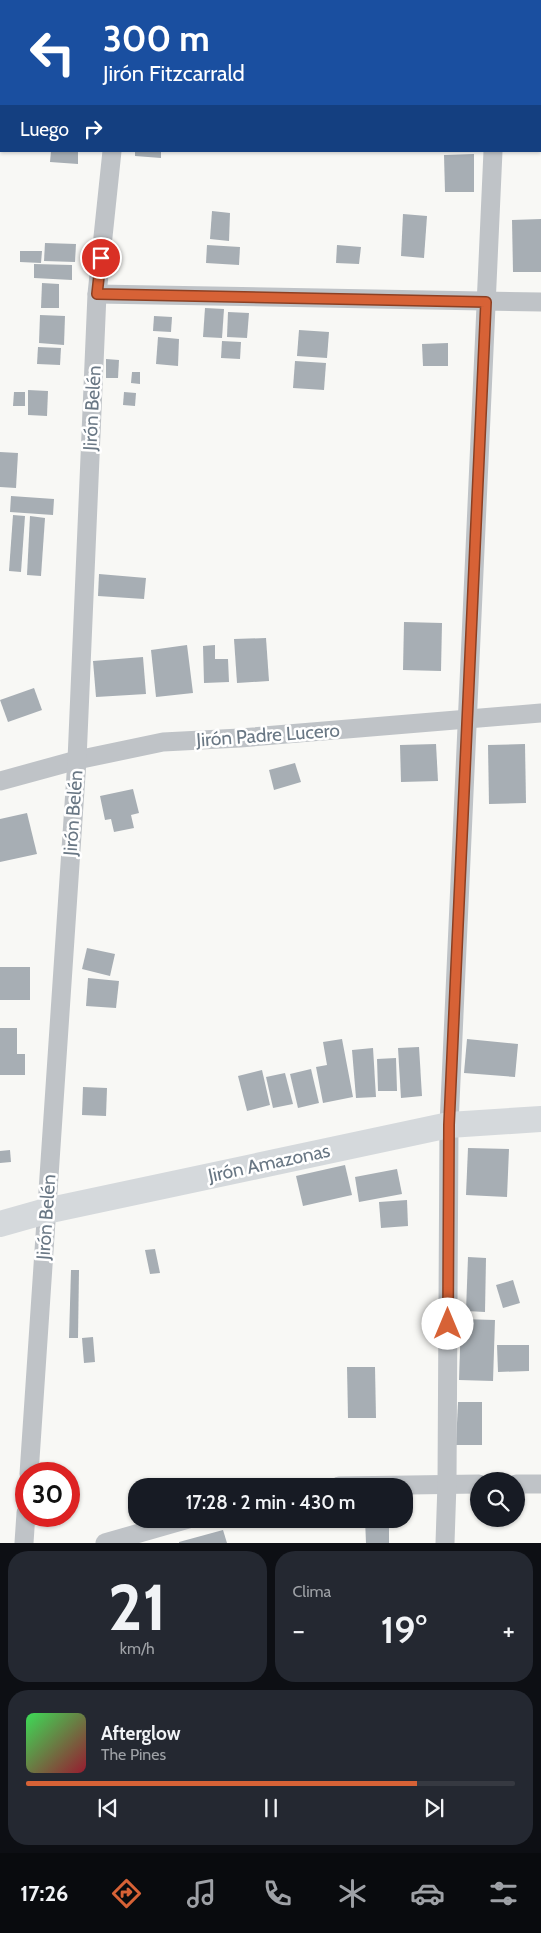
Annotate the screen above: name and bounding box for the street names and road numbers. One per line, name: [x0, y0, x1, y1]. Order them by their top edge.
street label: Jirón Belén: [78, 365, 106, 452]
street label: Jirón Padre Lucero: [195, 719, 340, 752]
street label: Jirón Belén: [58, 769, 87, 858]
street label: Jirón Amazonas: [205, 1139, 332, 1187]
street label: Jirón Belén: [31, 1173, 60, 1262]

